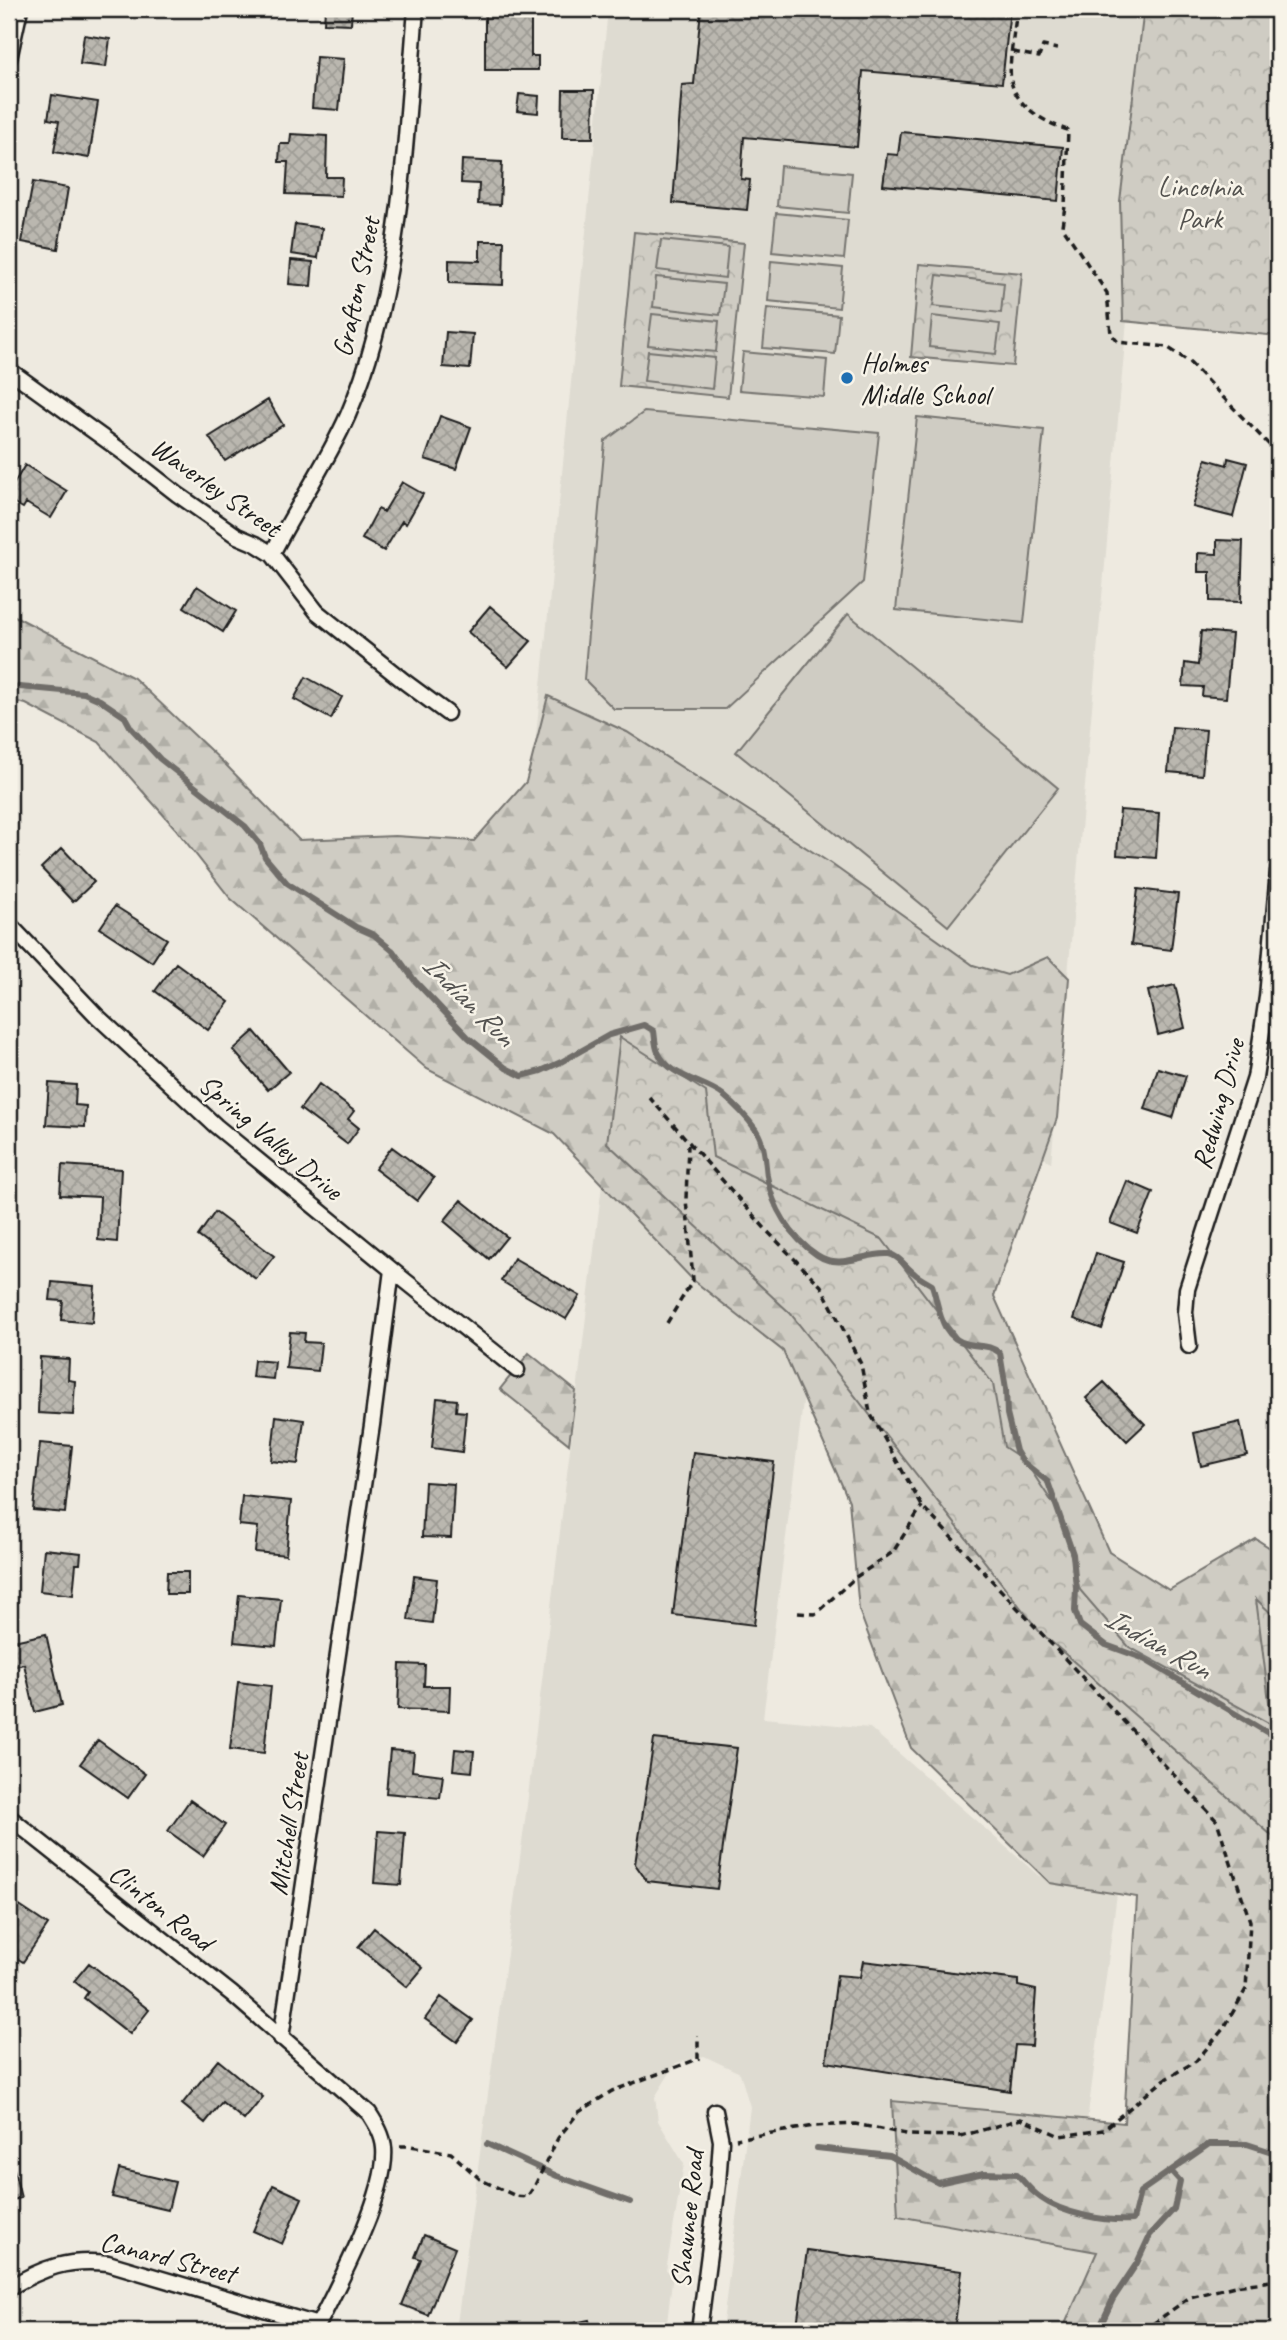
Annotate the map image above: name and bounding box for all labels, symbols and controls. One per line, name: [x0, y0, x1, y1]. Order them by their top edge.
park label: Lincolnia Park: [1158, 169, 1244, 236]
street label: Grafton Street: [324, 211, 388, 360]
place label: Holmes Middle School: [861, 345, 995, 412]
marker: Holmes Middle School: [839, 370, 855, 386]
street label: Waverley Street: [144, 429, 290, 546]
water label: Indian Run: [415, 946, 525, 1056]
street label: Redwing Drive: [1184, 1033, 1253, 1173]
street label: Spring Valley Drive: [192, 1067, 352, 1209]
water label: Indian Run: [1098, 1598, 1220, 1689]
street label: Mitchell Street: [260, 1748, 317, 1897]
street label: Clinton Road: [102, 1856, 223, 1961]
street label: Shawnee Road: [662, 2144, 712, 2290]
street label: Canard Street: [97, 2223, 243, 2292]

